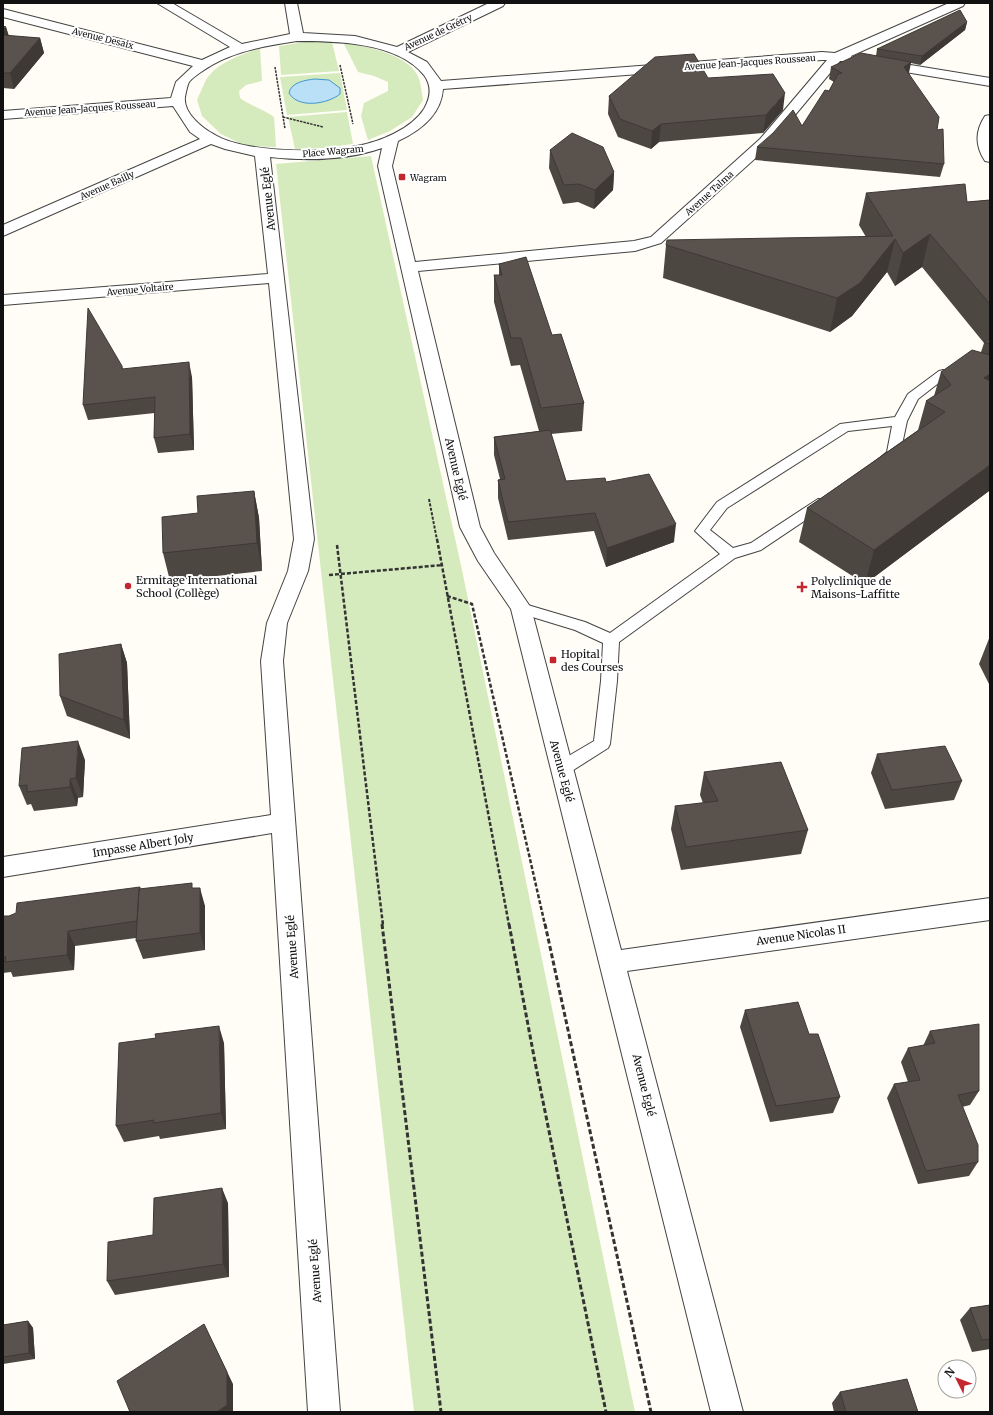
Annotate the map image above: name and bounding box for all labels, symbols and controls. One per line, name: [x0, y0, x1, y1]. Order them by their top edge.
street label: Avenue de Grétry: [401, 11, 475, 53]
street label: Avenue Desaix: [70, 25, 136, 51]
street label: Avenue Jean-Jacques Rousseau: [683, 52, 816, 72]
street label: Avenue Jean-Jacques Rousseau: [23, 98, 156, 118]
street label: Place Wagram: [302, 143, 364, 159]
street label: Avenue Eglé: [258, 166, 278, 232]
street label: Avenue Bailly: [77, 168, 137, 202]
street label: Avenue Talma: [682, 168, 736, 218]
marker: Wagram: [397, 172, 407, 182]
place label: Wagram: [409, 172, 447, 183]
street label: Avenue Voltaire: [105, 281, 174, 297]
street label: Avenue Eglé: [442, 435, 470, 502]
place label: Ermitage International School (Collège): [136, 573, 258, 600]
place label: Polyclinique de Maisons-Laffitte: [811, 574, 900, 601]
marker: Ermitage International School (Collège): [123, 581, 133, 591]
marker: Polyclinique de Maisons-Laffitte: [796, 581, 808, 593]
place label: Hopital des Courses: [561, 647, 623, 674]
marker: Hopital des Courses: [548, 655, 558, 665]
street label: Avenue Eglé: [547, 737, 577, 804]
street label: Impasse Albert Joly: [92, 830, 195, 860]
street label: Avenue Eglé: [283, 914, 301, 980]
street label: Avenue Nicolas II: [754, 922, 847, 948]
street label: Avenue Eglé: [629, 1051, 659, 1118]
street label: Avenue Eglé: [306, 1238, 324, 1304]
north arrow: [937, 1359, 977, 1399]
text: N: [941, 1364, 958, 1380]

